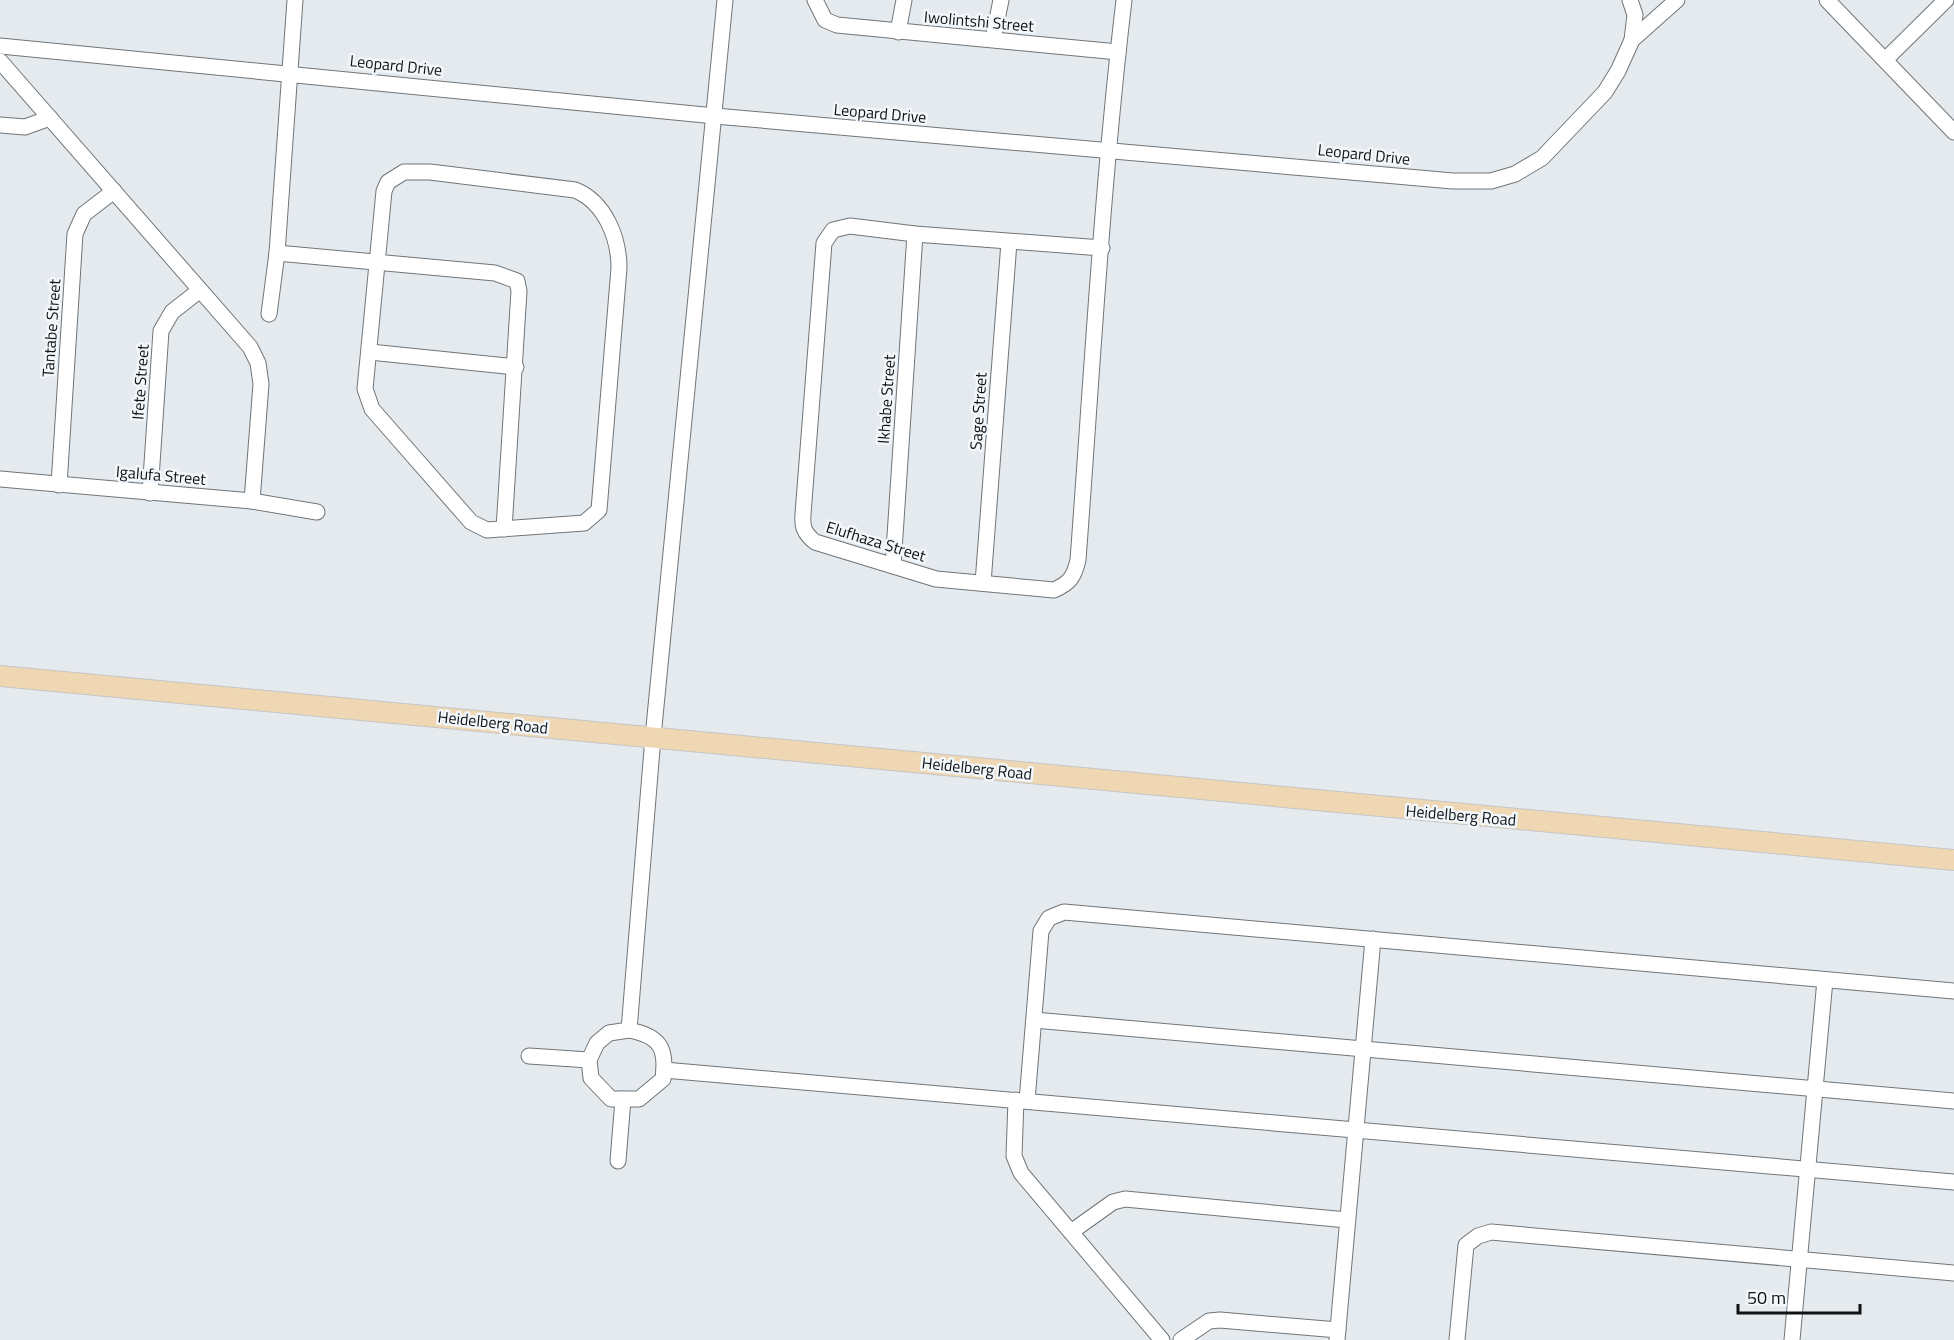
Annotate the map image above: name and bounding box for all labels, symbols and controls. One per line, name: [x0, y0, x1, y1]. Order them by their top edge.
street label: Iwolintshi Street: [923, 4, 1035, 38]
street label: Leopard Drive: [349, 48, 443, 82]
street label: Leopard Drive: [833, 97, 927, 129]
street label: Leopard Drive: [1317, 137, 1411, 171]
street label: Tantabe Street: [36, 278, 66, 378]
street label: Ifete Street: [125, 343, 155, 421]
street label: Ikhabe Street: [871, 353, 901, 444]
street label: Sage Street: [963, 371, 993, 451]
street label: Igalufa Street: [115, 459, 207, 491]
street label: Elufhaza Street: [823, 514, 929, 568]
street label: Heidelberg Road: [437, 704, 549, 740]
street label: Heidelberg Road: [921, 750, 1033, 786]
street label: Heidelberg Road: [1405, 798, 1517, 832]
scale bar: [1738, 1277, 1860, 1315]
text: 50 m: [1747, 1284, 1786, 1311]

